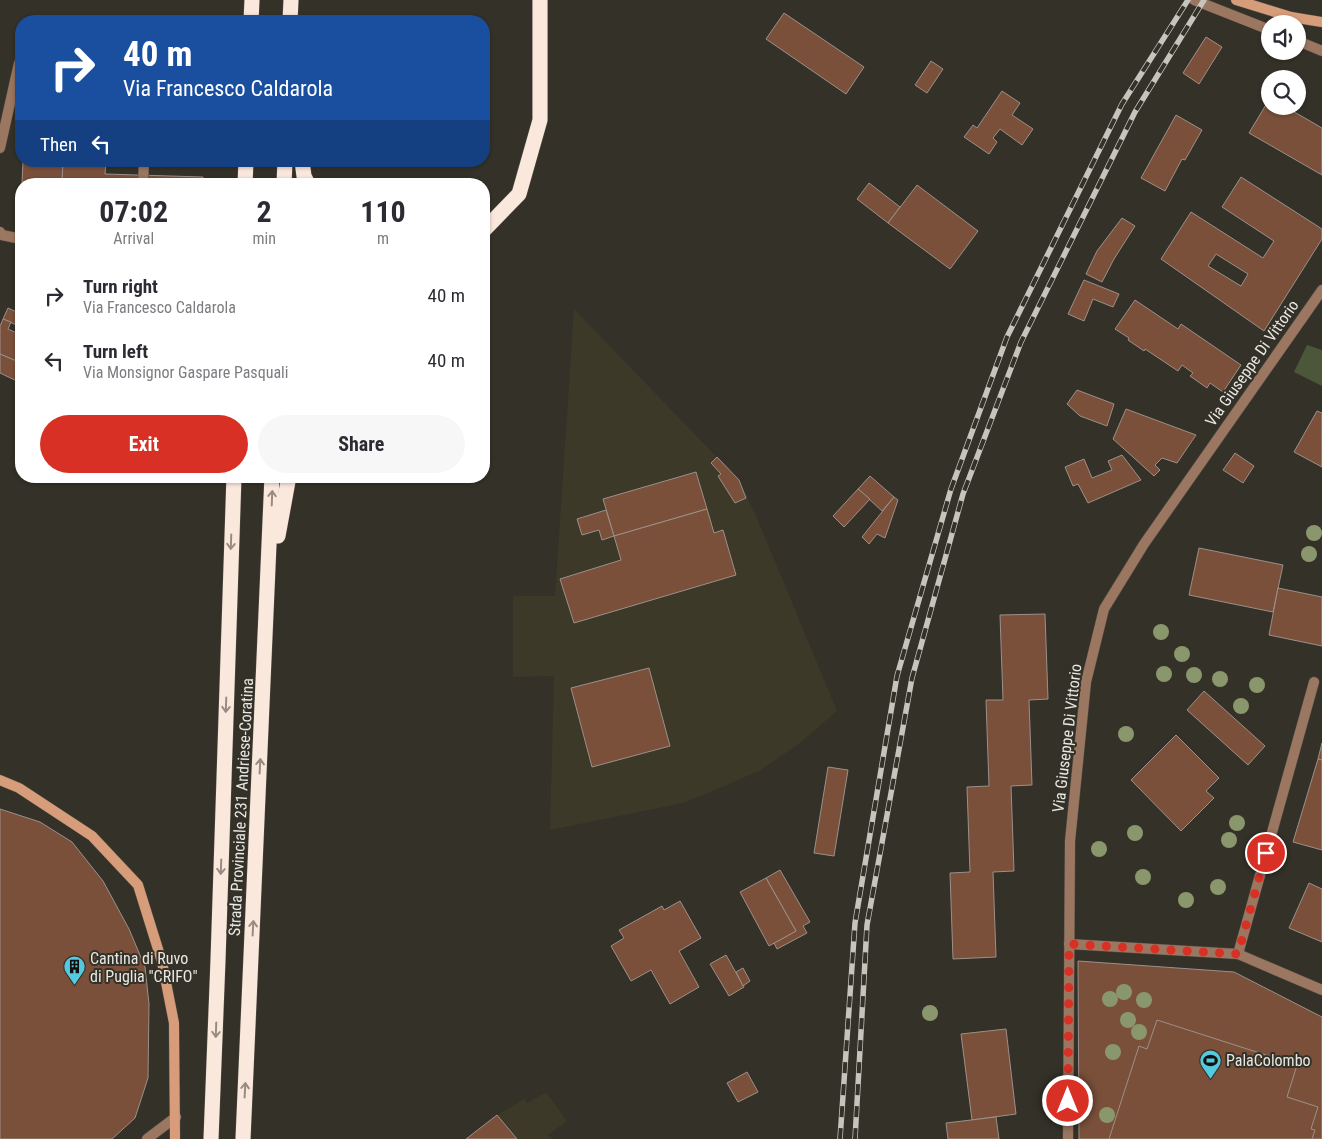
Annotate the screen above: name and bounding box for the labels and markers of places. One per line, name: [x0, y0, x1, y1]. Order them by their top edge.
pin: [1245, 832, 1287, 874]
place label: Cantina di Ruvo di Puglia "CRIFO": [90, 949, 198, 986]
building icon: Cantina di Ruvo di Puglia "CRIFO": [62, 955, 86, 986]
sports icon: PalaColombo: [1198, 1048, 1222, 1079]
place label: PalaColombo: [1226, 1051, 1311, 1070]

